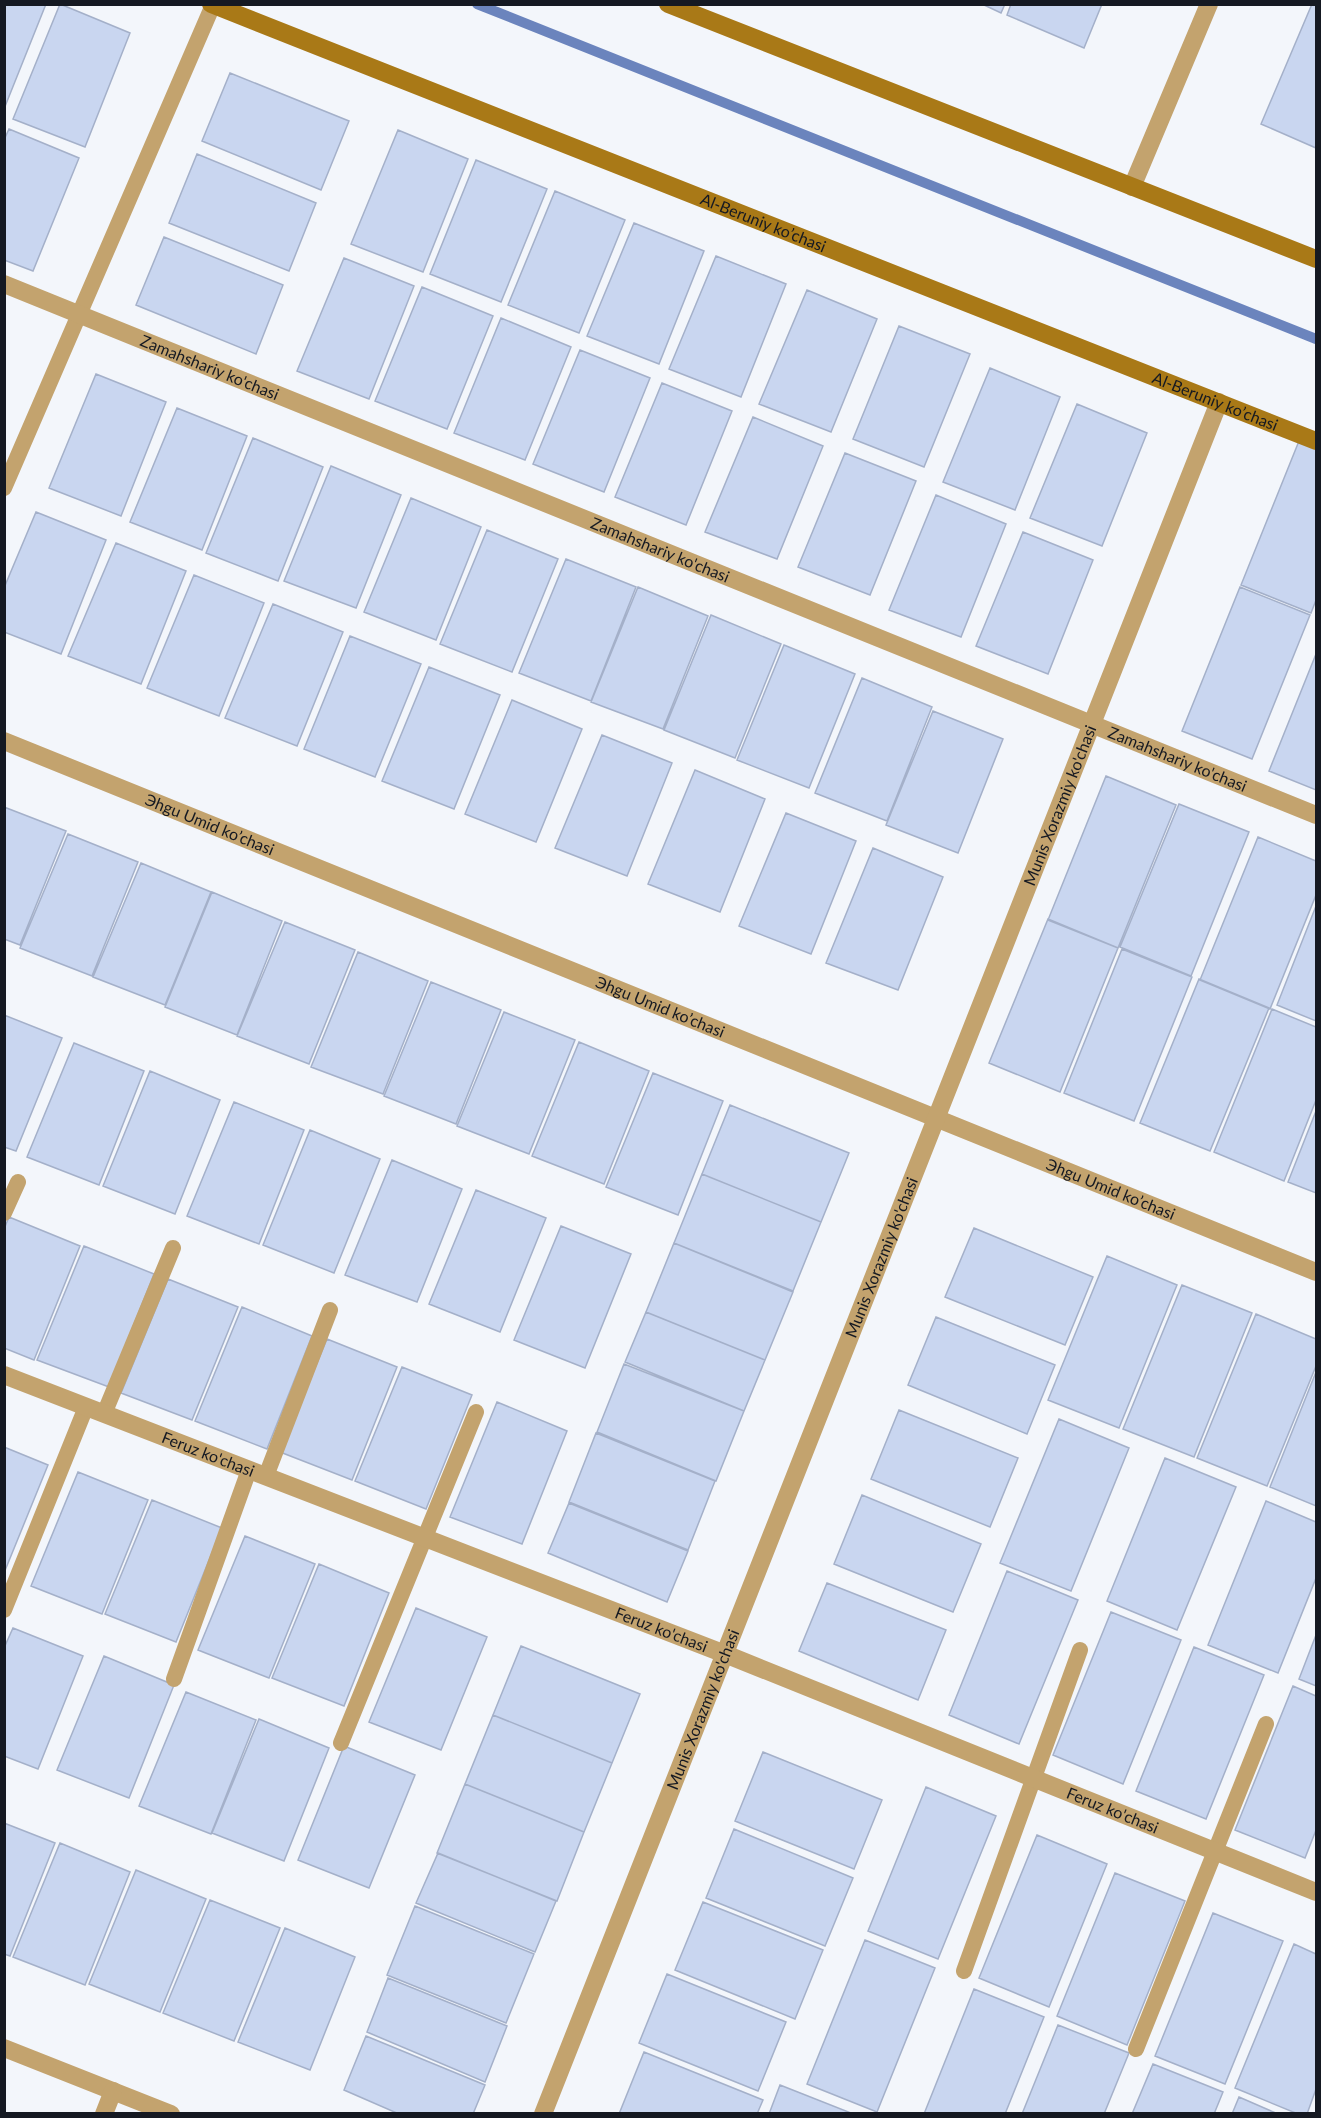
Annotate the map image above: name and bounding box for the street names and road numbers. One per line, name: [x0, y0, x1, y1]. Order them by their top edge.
street label: Al-Beruniy ko’chasi: [698, 189, 829, 255]
street label: Zamahshariy ko'chasi: [138, 330, 282, 403]
street label: Al-Beruniy ko’chasi: [1150, 367, 1281, 434]
street label: Zamahshariy ko'chasi: [588, 513, 733, 586]
street label: Munis Xorazmiy ko'chasi: [1019, 722, 1099, 888]
street label: Zamahshariy ko'chasi: [1106, 722, 1250, 795]
street label: Эhgu Umid ko’chasi: [143, 789, 277, 858]
street label: Эhgu Umid ko’chasi: [593, 972, 728, 1041]
street label: Эhgu Umid ko’chasi: [1044, 1154, 1178, 1223]
street label: Munis Xorazmiy ko'chasi: [841, 1174, 921, 1340]
street label: Feruz ko'chasi: [159, 1427, 257, 1480]
street label: Feruz ko'chasi: [613, 1602, 711, 1655]
street label: Munis Xorazmiy ko'chasi: [662, 1626, 743, 1792]
street label: Feruz ko'chasi: [1064, 1783, 1162, 1837]

